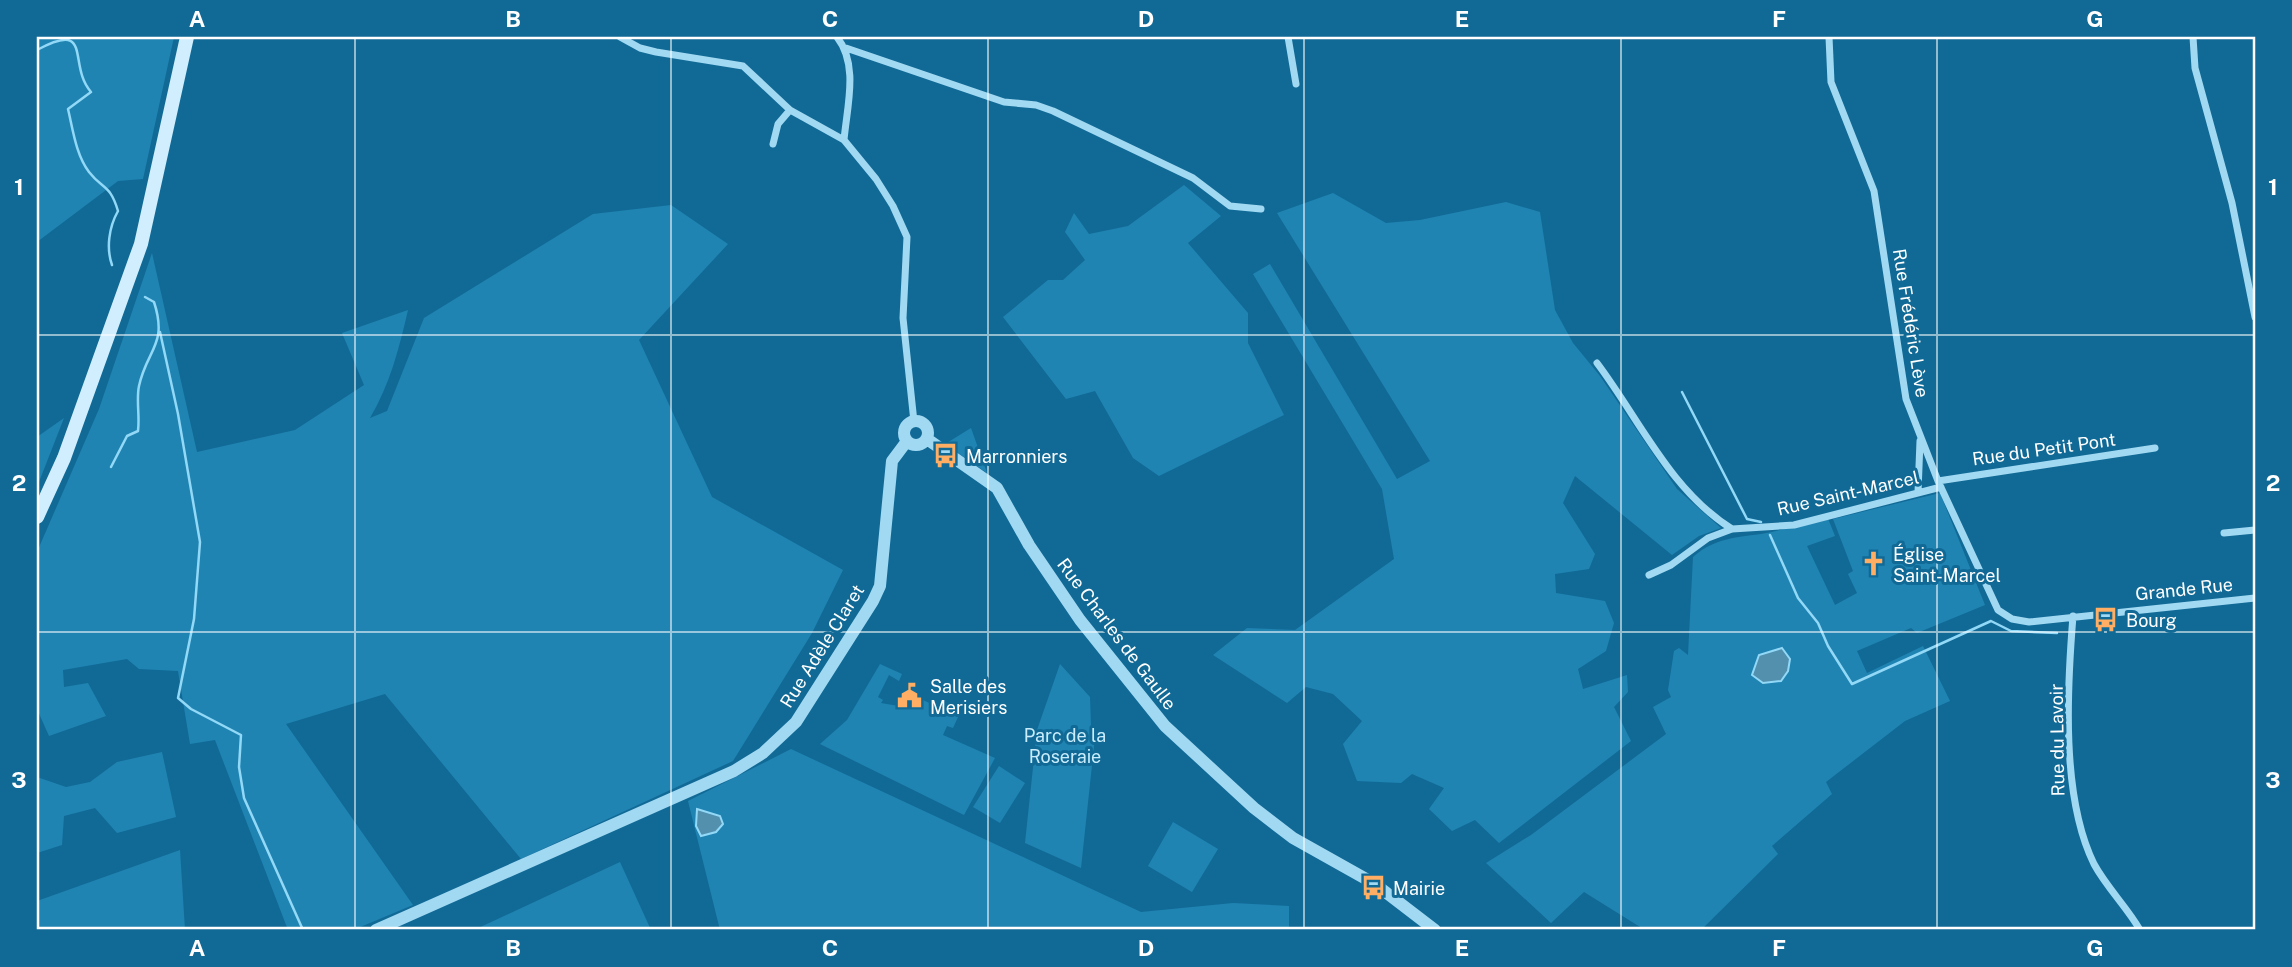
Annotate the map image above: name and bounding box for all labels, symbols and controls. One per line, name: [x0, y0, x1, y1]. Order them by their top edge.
text: A: [189, 5, 206, 32]
text: B: [505, 5, 521, 32]
text: C: [822, 5, 838, 32]
text: D: [1138, 5, 1154, 32]
text: E: [1455, 5, 1469, 32]
text: F: [1772, 5, 1786, 32]
text: G: [2086, 5, 2104, 32]
text: 1: [14, 173, 24, 200]
text: 1: [2268, 173, 2278, 200]
street label: Rue Frédéric Lève: [1889, 247, 1933, 399]
street label: Rue du Petit Pont: [1971, 429, 2117, 469]
bus stop icon: Marronniers: [932, 442, 960, 470]
place label: Marronniers: [966, 446, 1067, 467]
street label: Rue Saint-Marcel: [1775, 466, 1921, 520]
text: 2: [12, 469, 26, 496]
text: 2: [2266, 469, 2280, 496]
place label: Église Saint-Marcel: [1893, 543, 2001, 586]
church icon: Église Saint-Marcel: [1859, 550, 1887, 578]
street label: Rue Charles de Gaulle: [1053, 554, 1181, 714]
street label: Grande Rue: [2134, 573, 2234, 605]
street label: Rue Adèle Claret: [776, 581, 868, 711]
bus stop icon: Bourg: [2092, 606, 2120, 634]
place label: Bourg: [2126, 610, 2177, 631]
place label: Salle des Merisiers: [930, 676, 1007, 718]
public building icon: Salle des Merisiers: [896, 682, 924, 710]
street label: Rue du Lavoir: [2046, 683, 2068, 797]
park label: Parc de la Roseraie: [1024, 725, 1106, 767]
text: 3: [11, 766, 27, 793]
text: 3: [2265, 766, 2281, 793]
bus stop icon: Mairie: [1359, 874, 1387, 902]
place label: Mairie: [1393, 878, 1445, 899]
text: A: [189, 934, 206, 961]
text: B: [505, 934, 521, 961]
text: C: [822, 934, 838, 961]
text: D: [1138, 934, 1154, 961]
text: E: [1455, 934, 1469, 961]
text: F: [1772, 934, 1786, 961]
text: G: [2086, 934, 2104, 961]

